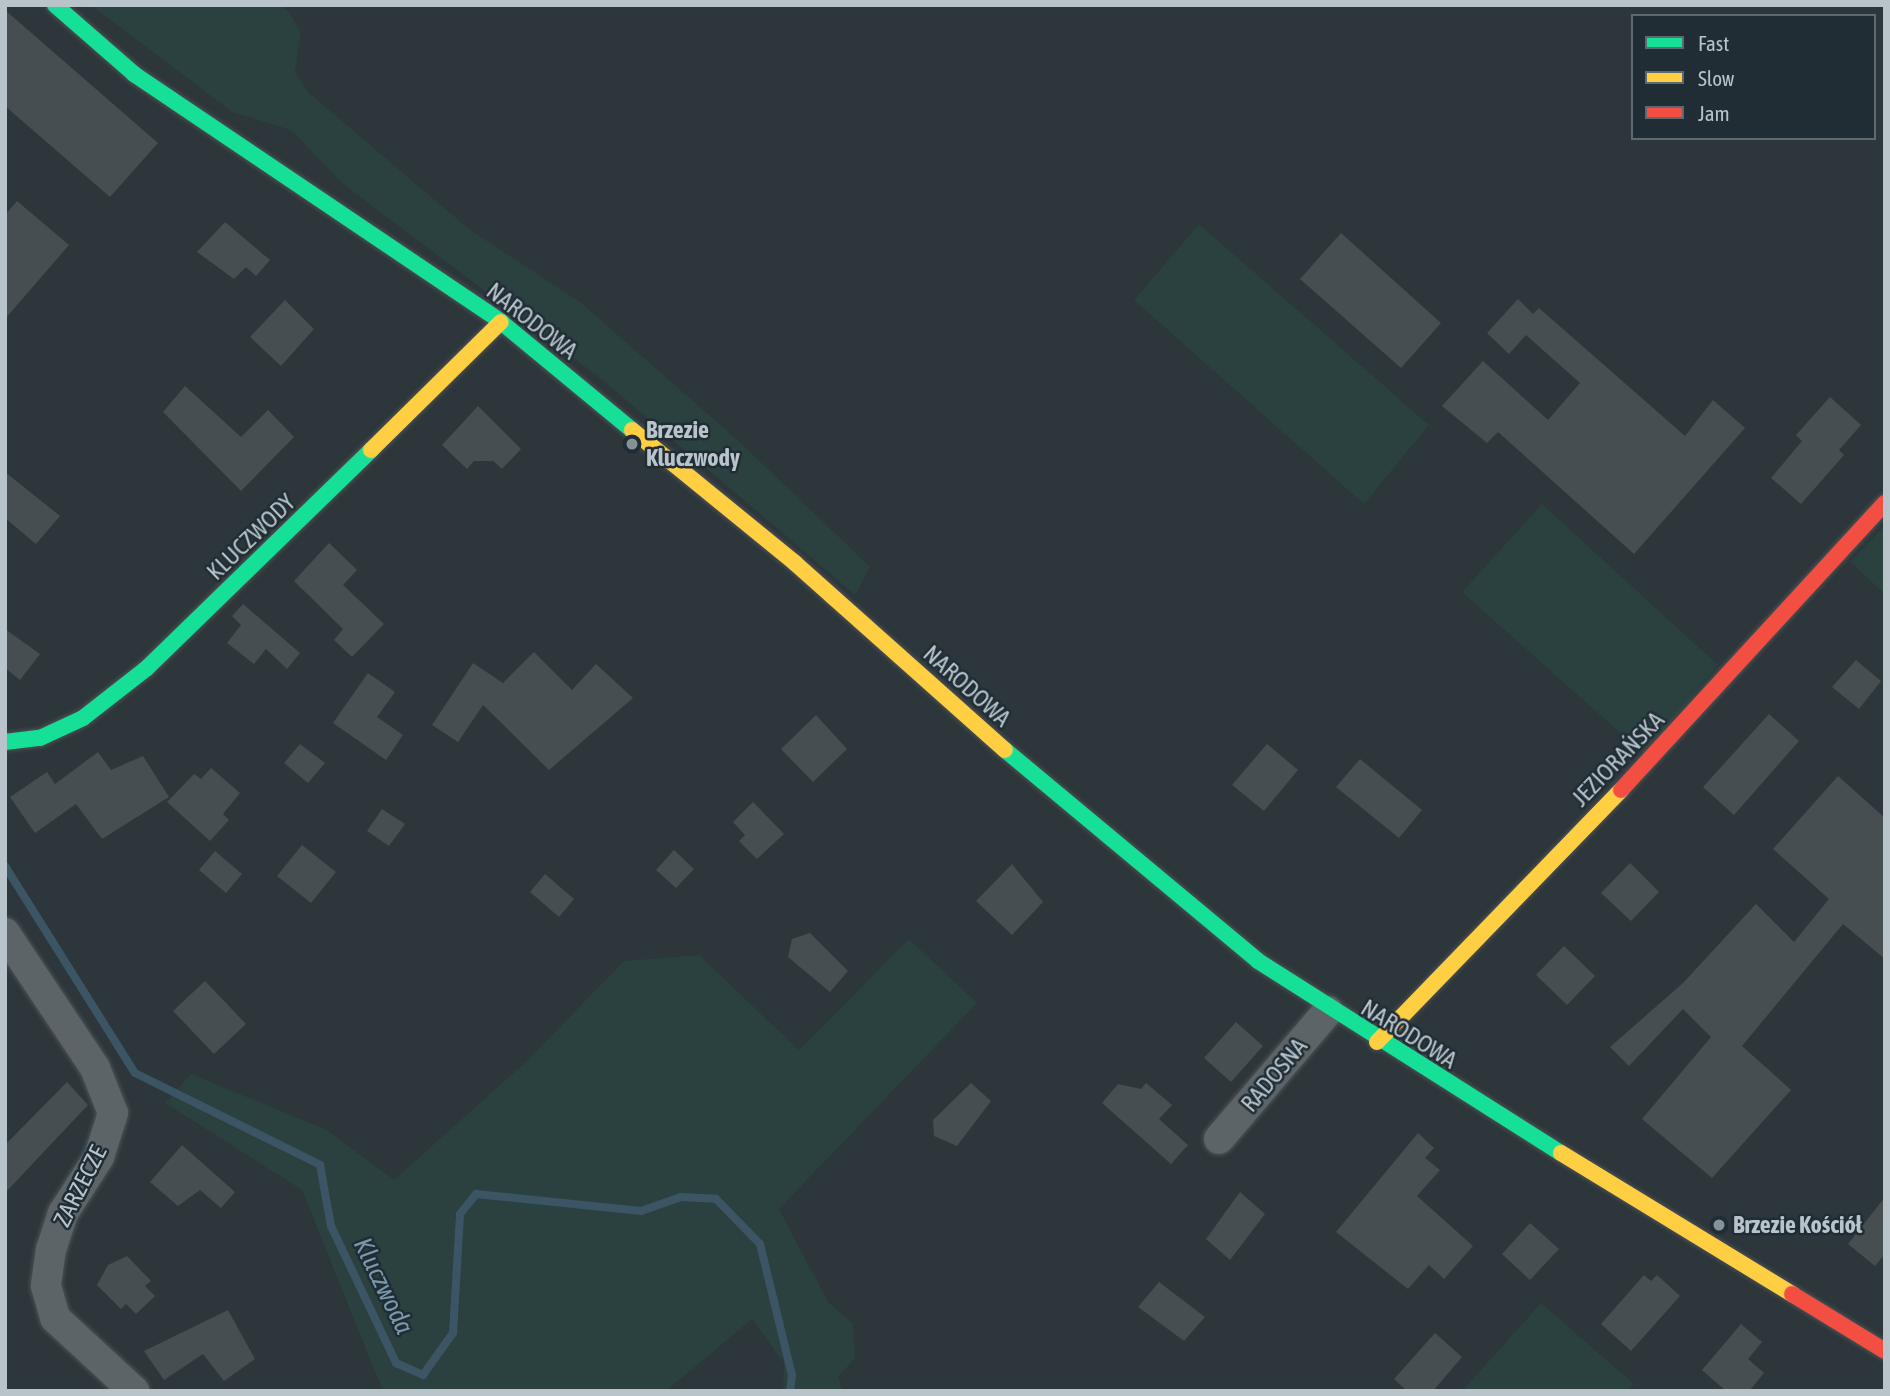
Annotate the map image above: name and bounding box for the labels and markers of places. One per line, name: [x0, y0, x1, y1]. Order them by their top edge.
place label: Brzezie Kluczwody: [646, 416, 740, 472]
marker: Brzezie Kluczwody: [624, 436, 640, 452]
place label: Brzezie Kościół: [1733, 1211, 1862, 1239]
marker: Brzezie Kościół: [1711, 1217, 1727, 1233]

